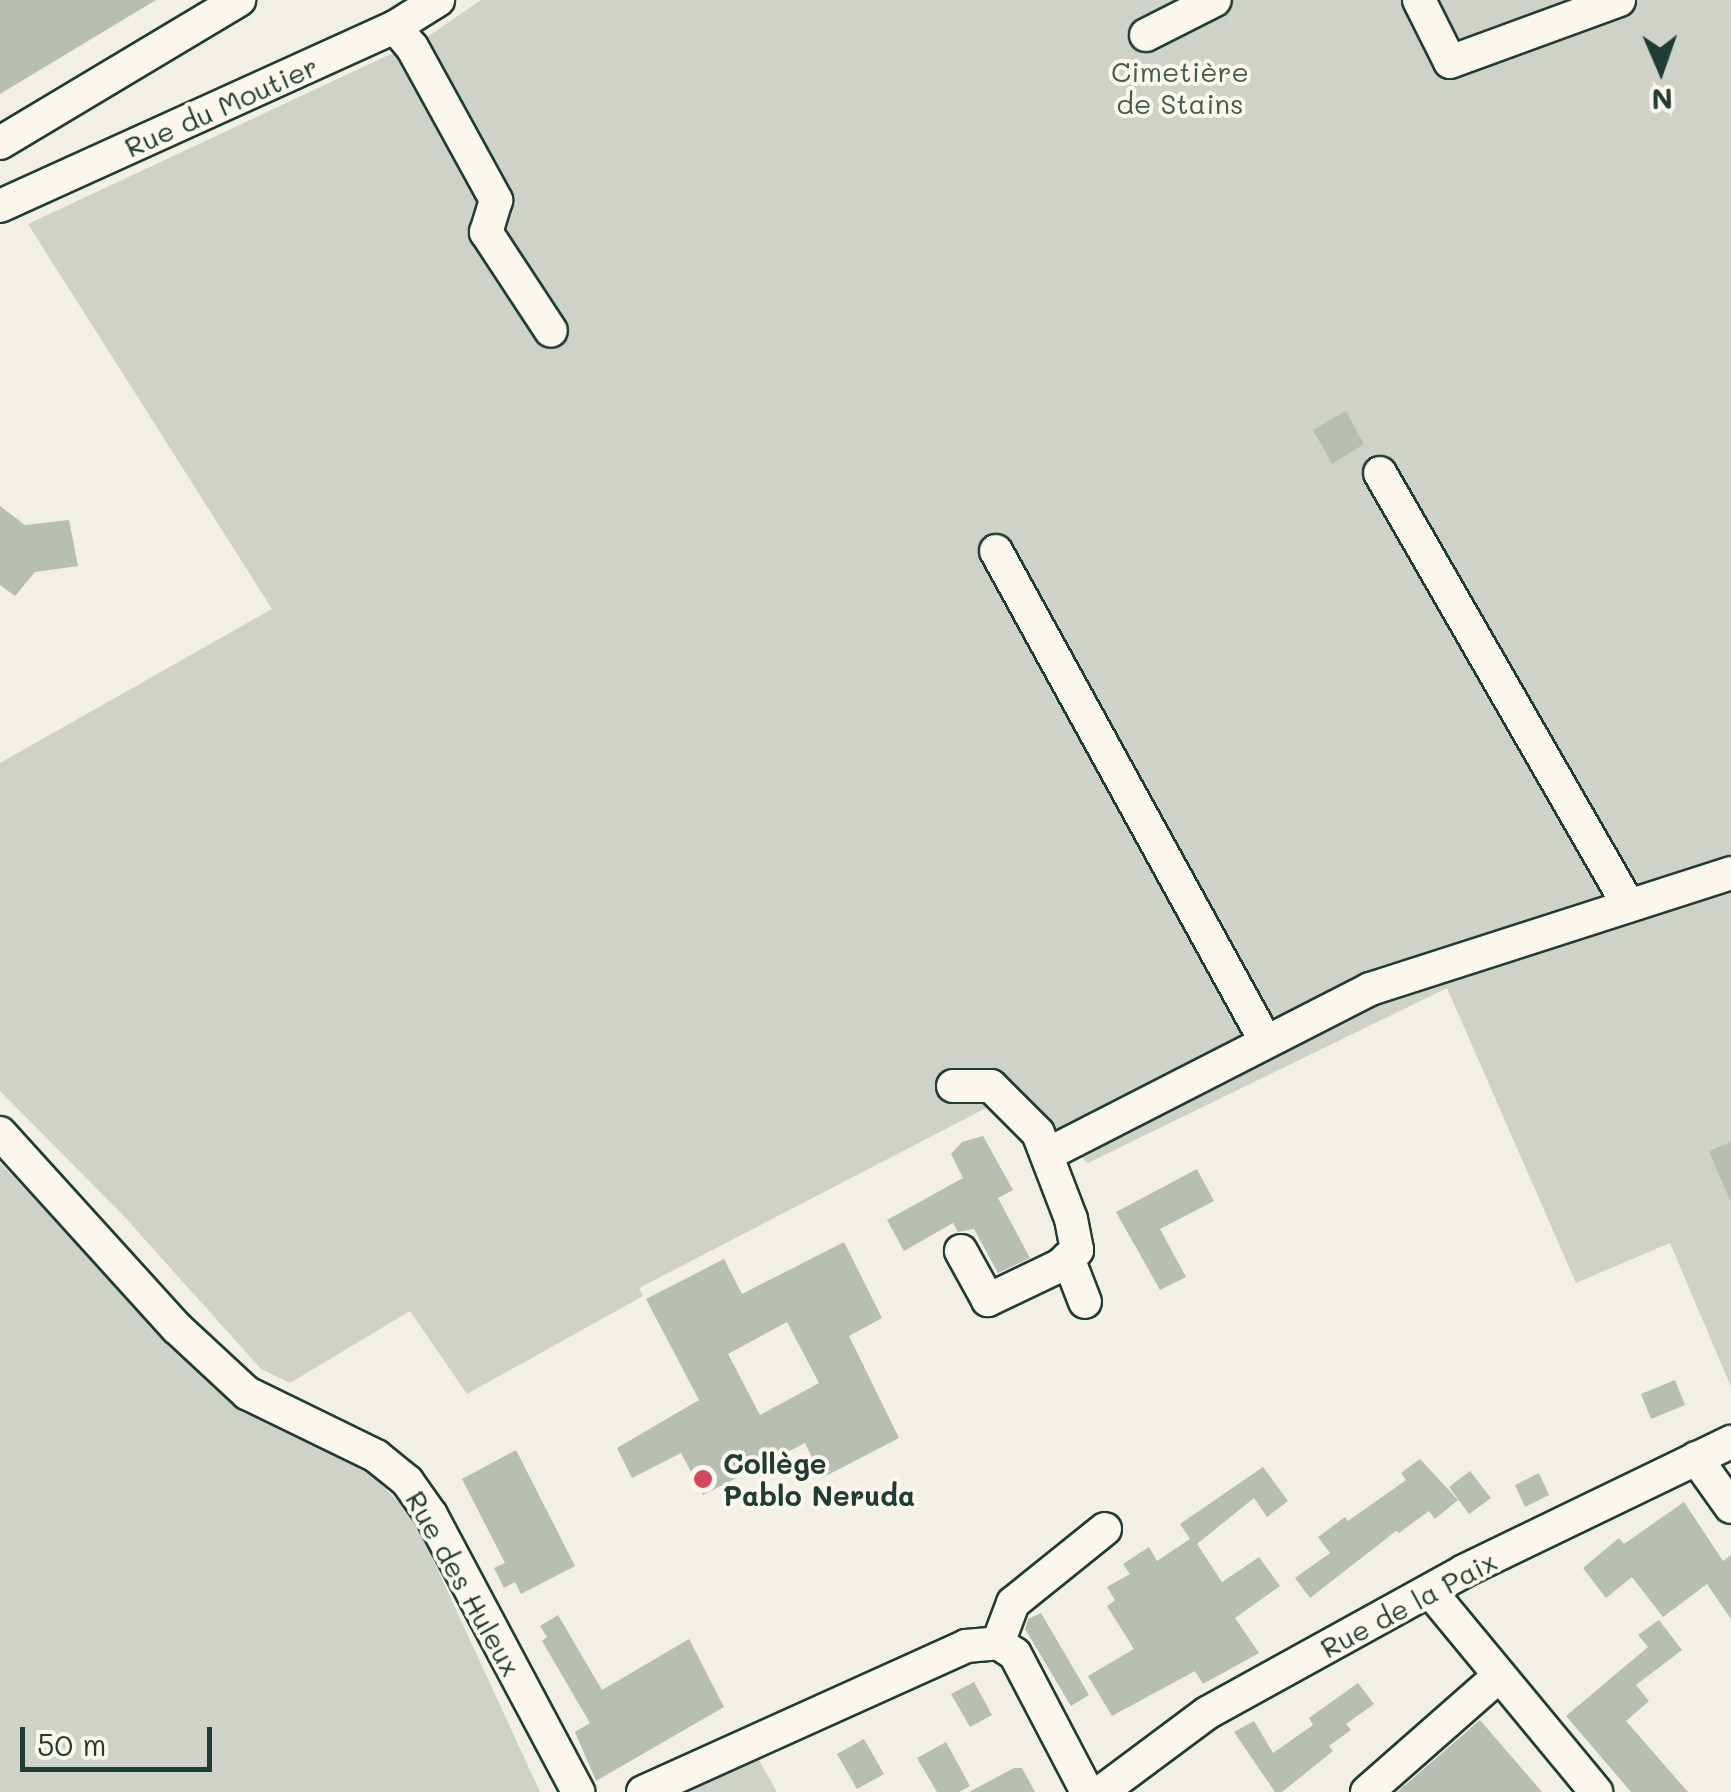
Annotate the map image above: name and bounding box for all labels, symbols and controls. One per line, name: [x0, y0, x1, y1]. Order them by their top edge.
north arrow: [1611, 20, 1711, 120]
street label: Rue du Moutier: [119, 48, 323, 164]
park label: Cimetière de Stains: [1111, 54, 1249, 120]
text: N: [1651, 82, 1673, 118]
place label: Collège Pablo Neruda: [723, 1446, 915, 1512]
marker: Collège Pablo Neruda: [692, 1468, 714, 1490]
street label: Rue des Huleux: [399, 1485, 529, 1681]
street label: Rue de la Paix: [1314, 1544, 1502, 1664]
scale bar: [25, 1707, 218, 1769]
text: 50 m: [37, 1724, 107, 1764]

